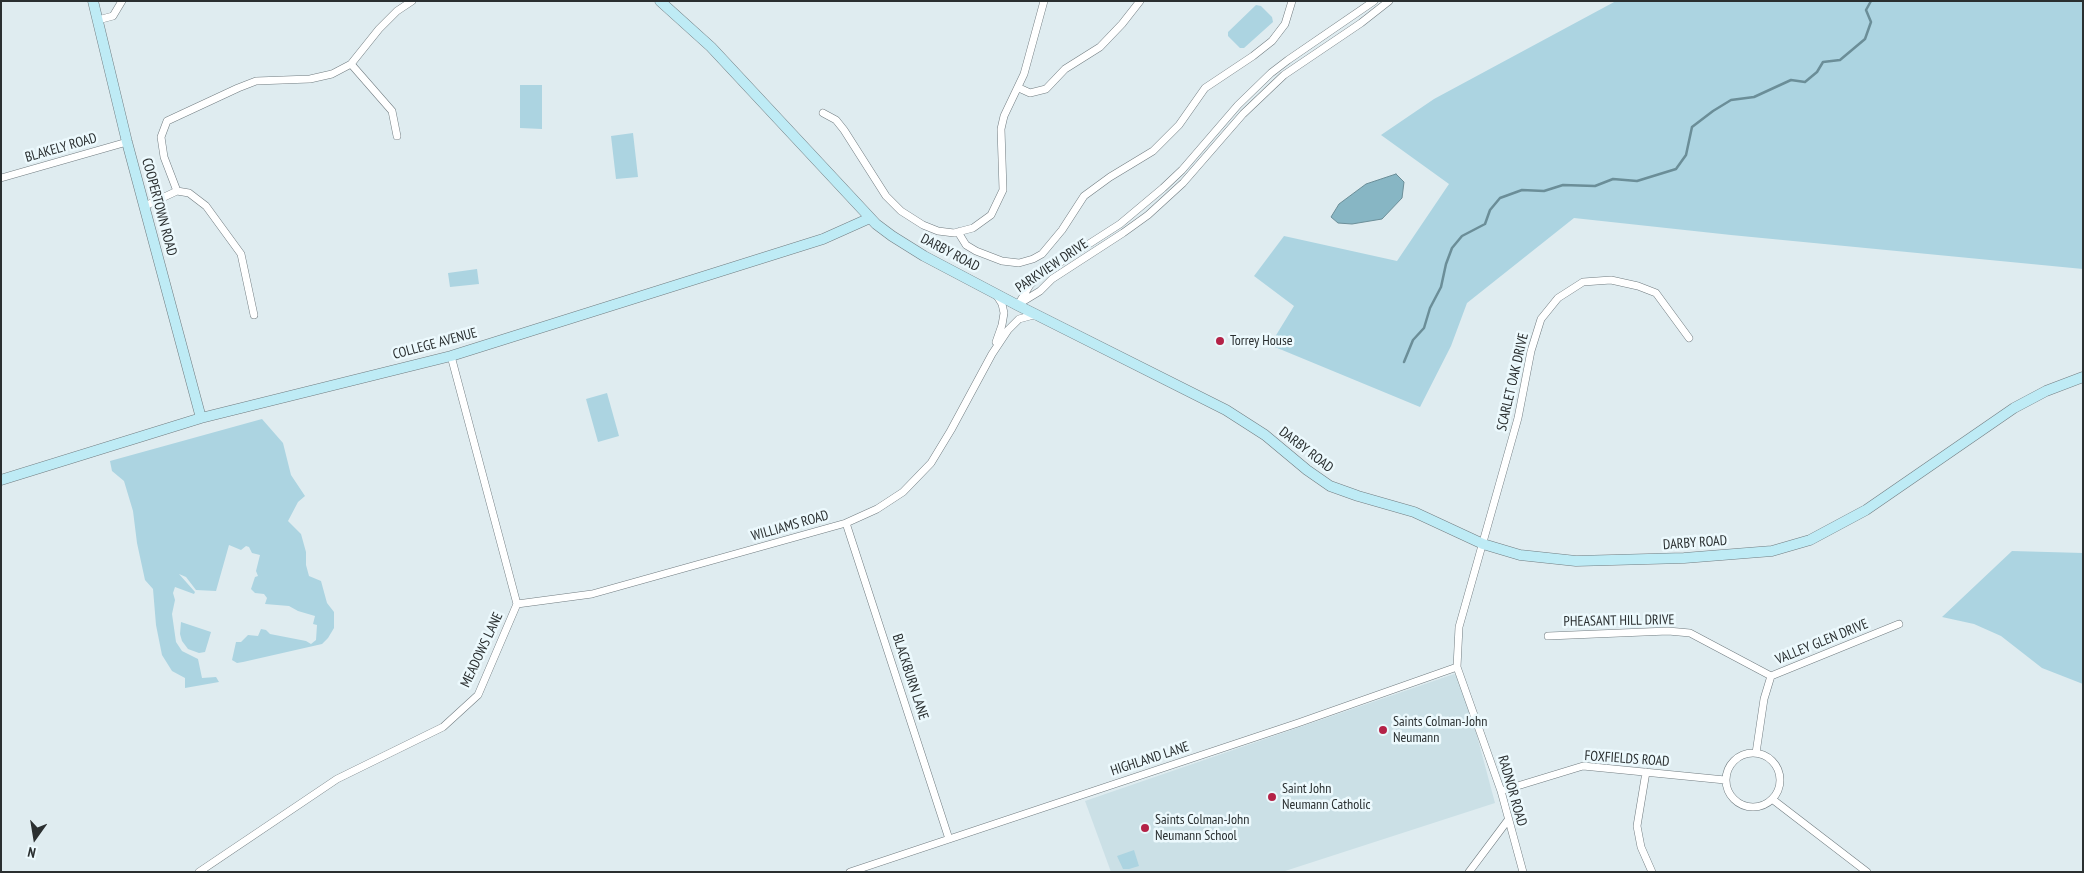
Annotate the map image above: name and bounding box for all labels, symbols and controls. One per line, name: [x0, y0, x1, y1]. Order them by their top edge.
street label: BLAKELY ROAD: [23, 130, 99, 166]
street label: COOPERTOWN ROAD: [138, 156, 180, 258]
street label: DARBY ROAD: [918, 231, 982, 275]
street label: PARKVIEW DRIVE: [1013, 236, 1091, 296]
street label: COLLEGE AVENUE: [391, 325, 479, 363]
street label: SCARLET OAK DRIVE: [1494, 331, 1532, 433]
place label: Torrey House: [1230, 333, 1292, 349]
marker: Torrey House: [1214, 335, 1226, 347]
street label: DARBY ROAD: [1276, 424, 1336, 476]
street label: WILLIAMS ROAD: [749, 507, 831, 545]
street label: DARBY ROAD: [1662, 532, 1728, 554]
street label: MEADOWS LANE: [457, 610, 507, 690]
street label: PHEASANT HILL DRIVE: [1563, 612, 1675, 630]
street label: VALLEY GLEN DRIVE: [1773, 616, 1871, 668]
street label: BLACKBURN LANE: [888, 632, 932, 722]
place label: Saints Colman-John Neumann: [1393, 714, 1487, 746]
marker: Saints Colman-John Neumann: [1377, 724, 1389, 736]
street label: HIGHLAND LANE: [1109, 738, 1191, 780]
street label: FOXFIELDS ROAD: [1584, 748, 1670, 770]
street label: RADNOR ROAD: [1494, 754, 1530, 828]
place label: Saint John Neumann Catholic: [1282, 781, 1371, 814]
marker: Saint John Neumann Catholic: [1266, 791, 1278, 803]
place label: Saints Colman-John Neumann School: [1155, 812, 1249, 844]
north arrow: [10, 813, 60, 863]
marker: Saints Colman-John Neumann School: [1139, 822, 1151, 834]
text: N: [26, 843, 37, 862]

